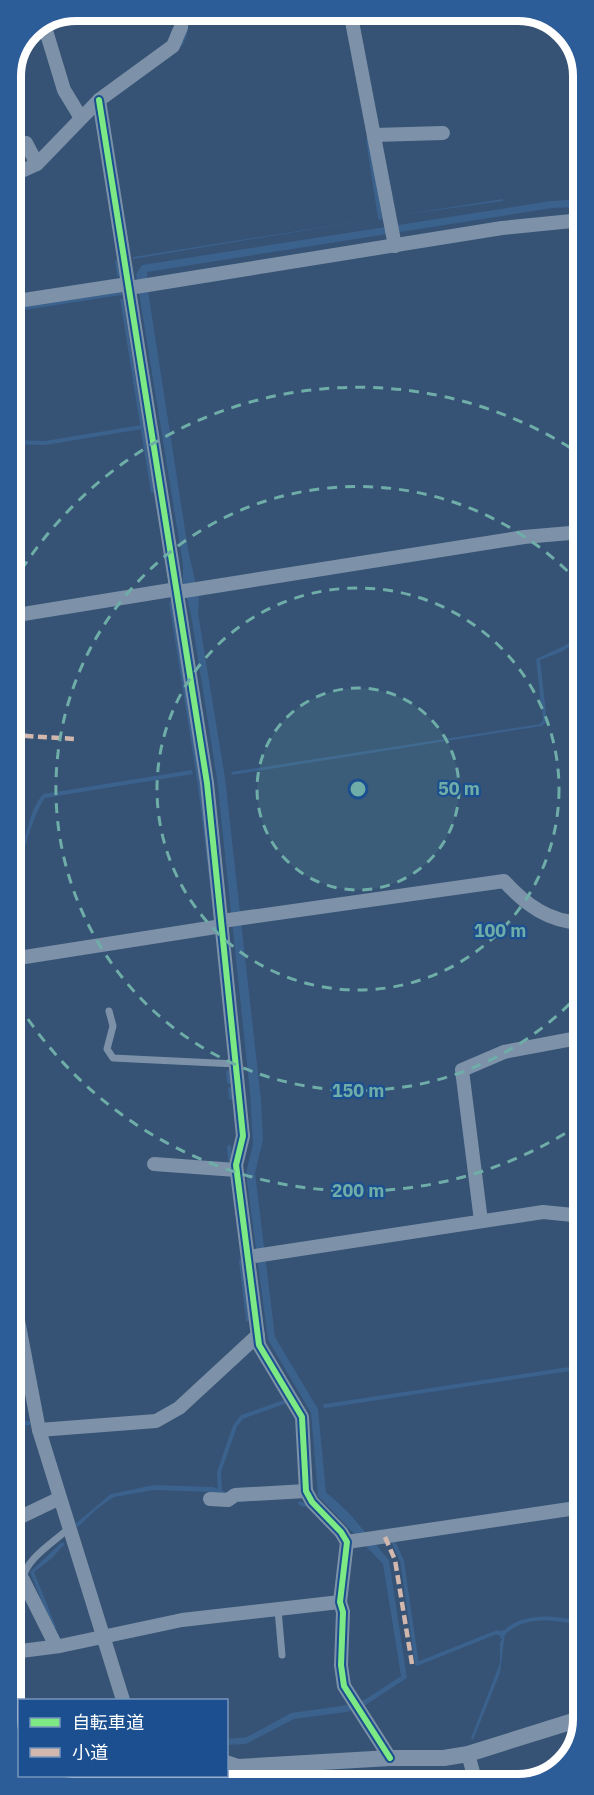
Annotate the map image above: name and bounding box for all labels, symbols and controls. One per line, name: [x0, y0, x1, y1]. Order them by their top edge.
text: 50 m: [438, 777, 480, 800]
centre of rings: [348, 779, 368, 799]
text: 100 m: [474, 919, 526, 942]
text: 150 m: [332, 1079, 384, 1102]
text: 200 m: [332, 1179, 384, 1202]
legend: [18, 1699, 228, 1777]
text: 自転車道: [72, 1711, 144, 1734]
text: 小道: [72, 1741, 108, 1764]

